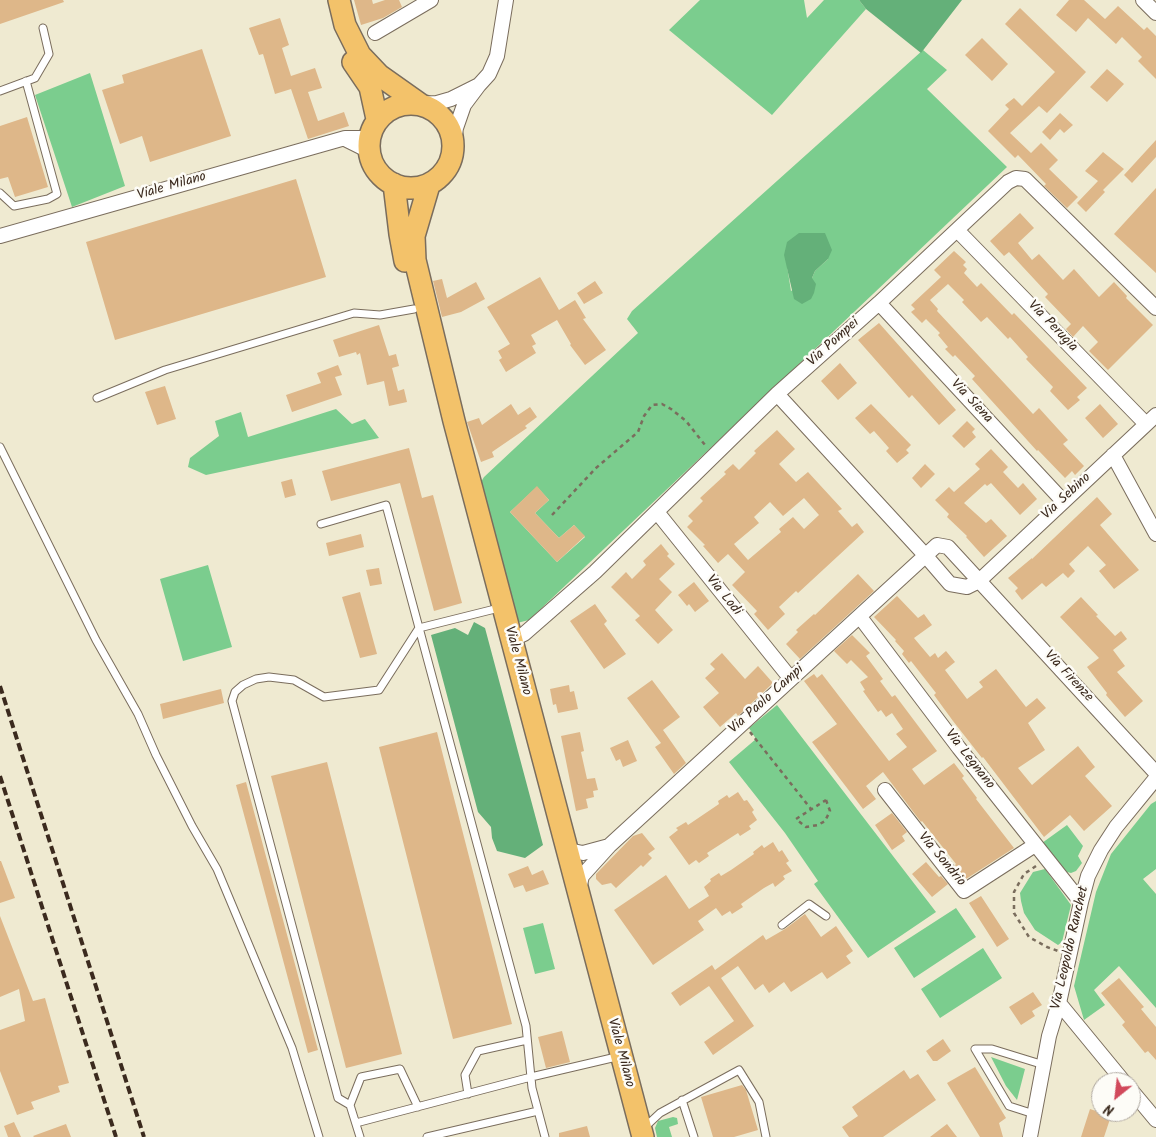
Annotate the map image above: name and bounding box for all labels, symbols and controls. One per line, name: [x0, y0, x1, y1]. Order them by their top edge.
street label: Viale Milano: [136, 169, 208, 205]
street label: Via Perugia: [1023, 298, 1081, 356]
street label: Via Pompei: [804, 315, 864, 371]
street label: Via Siena: [946, 377, 996, 427]
street label: Via Sebino: [1039, 470, 1095, 524]
street label: Via Lodi: [702, 572, 744, 620]
street label: Viale Milano: [500, 625, 534, 697]
street label: Via Firenze: [1040, 648, 1096, 706]
street label: Via Paolo Campi: [726, 662, 808, 738]
street label: Via Legnano: [940, 727, 998, 793]
street label: Via Sondrio: [914, 830, 968, 890]
street label: Via Leopoldo Ranchet: [1049, 885, 1093, 1011]
street label: Viale Milano: [603, 1017, 637, 1089]
north arrow: [1091, 1072, 1141, 1122]
text: N: [1100, 1097, 1118, 1121]

